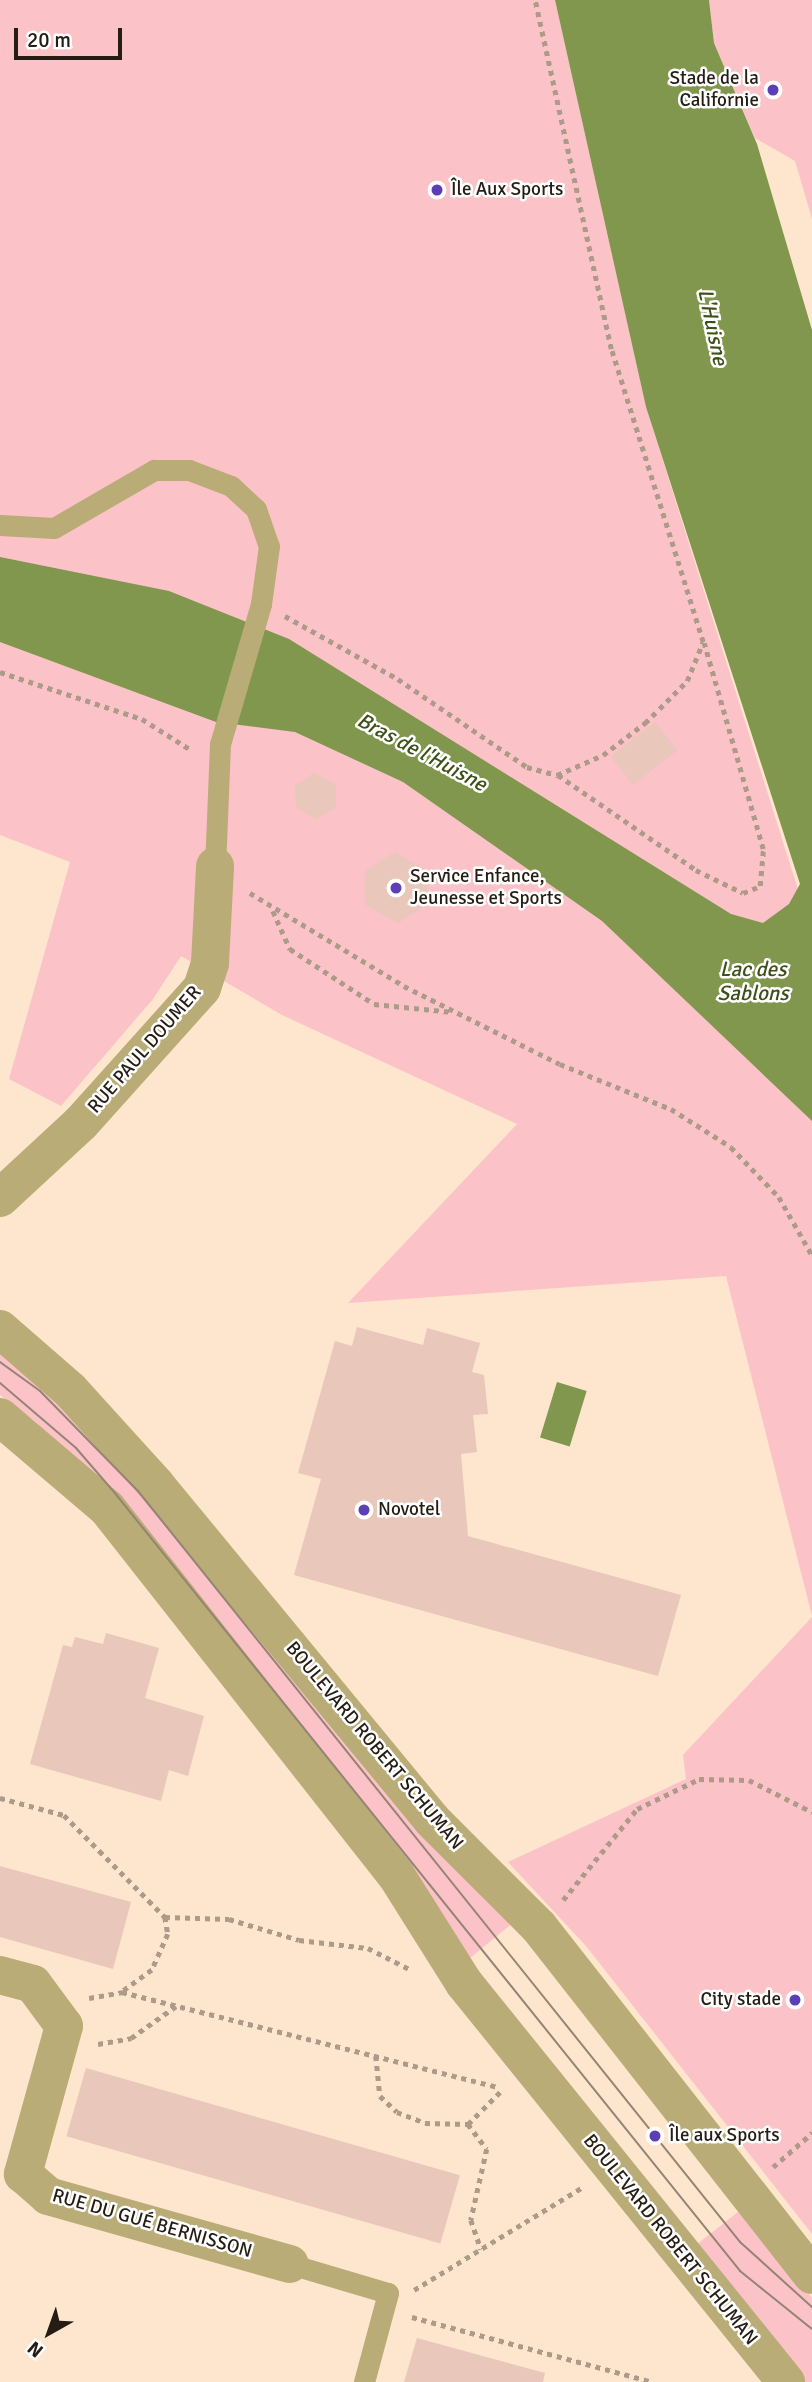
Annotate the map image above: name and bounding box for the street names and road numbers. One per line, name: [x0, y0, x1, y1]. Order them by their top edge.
street label: RUE PAUL DOUMER: [84, 982, 206, 1118]
street label: BOULEVARD ROBERT SCHUMAN: [280, 1637, 468, 1855]
street label: BOULEVARD ROBERT SCHUMAN: [578, 2130, 762, 2350]
street label: RUE DU GUÉ BERNISSON: [50, 2185, 254, 2263]

